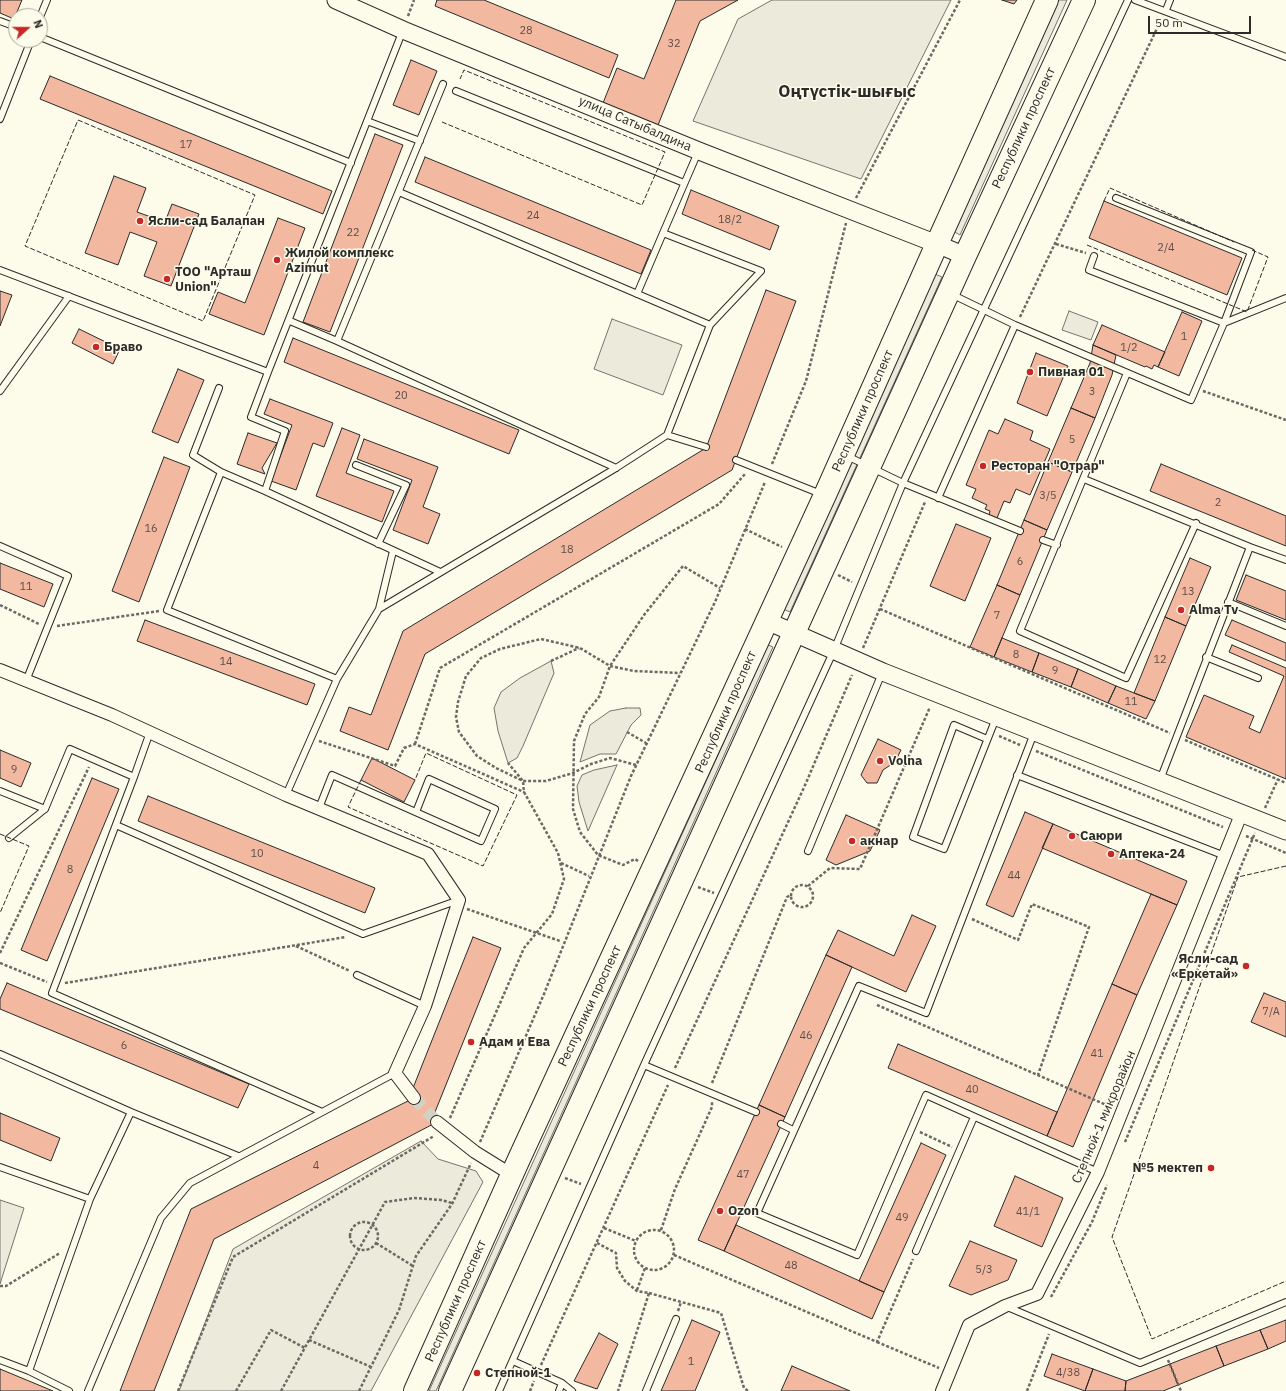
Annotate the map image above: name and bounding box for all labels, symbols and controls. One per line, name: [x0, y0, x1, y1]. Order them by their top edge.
north arrow: [8, 8, 48, 48]
scale bar: [1150, 8, 1253, 34]
text: 50 m: [1155, 15, 1183, 30]
text: N: [30, 18, 46, 30]
house number: 28: [519, 24, 533, 38]
house number: 32: [667, 37, 681, 51]
street label: Республики проспект: [989, 65, 1059, 191]
district label: Оңтүстік-шығыс: [778, 82, 916, 102]
street label: улица Сатыбалдина: [576, 93, 694, 155]
house number: 17: [179, 138, 193, 152]
house number: 24: [526, 209, 540, 223]
place label: Ясли-сад Балапан: [148, 213, 265, 229]
house number: 18/2: [718, 213, 742, 227]
marker: Ясли-сад Балапан: [135, 216, 145, 226]
house number: 22: [346, 226, 360, 240]
house number: 2/4: [1157, 241, 1175, 255]
place label: Жилой комплекс Azimut: [285, 245, 394, 276]
marker: Жилой комплекс Azimut: [272, 255, 282, 265]
place label: ТОО "Арташ Union": [175, 264, 251, 295]
marker: ТОО "Арташ Union": [162, 274, 172, 284]
house number: 1: [1181, 330, 1187, 344]
place label: Браво: [104, 339, 143, 355]
house number: 1/2: [1120, 341, 1138, 355]
marker: Браво: [91, 342, 101, 352]
street label: Республики проспект: [829, 348, 897, 474]
place label: Пивная 01: [1038, 364, 1104, 380]
marker: Пивная 01: [1025, 367, 1035, 377]
house number: 3: [1089, 385, 1095, 399]
house number: 20: [394, 389, 408, 403]
house number: 5: [1069, 433, 1075, 447]
place label: Ресторан "Отрар": [991, 458, 1105, 474]
marker: Ресторан "Отрар": [978, 461, 988, 471]
house number: 3/5: [1039, 489, 1057, 503]
house number: 2: [1215, 496, 1221, 510]
house number: 16: [144, 522, 158, 536]
house number: 18: [560, 543, 574, 557]
house number: 6: [1017, 555, 1023, 569]
house number: 11: [19, 580, 33, 594]
house number: 13: [1181, 585, 1195, 599]
place label: Alma Tv: [1189, 602, 1238, 618]
marker: Alma Tv: [1176, 605, 1186, 615]
house number: 7: [994, 609, 1000, 623]
house number: 8: [1013, 648, 1019, 662]
street label: Республики проспект: [692, 649, 760, 775]
house number: 12: [1153, 653, 1167, 667]
house number: 14: [219, 655, 233, 669]
house number: 9: [1052, 664, 1058, 678]
house number: 11: [1124, 695, 1138, 709]
place label: Volna: [888, 753, 922, 769]
marker: Volna: [875, 756, 885, 766]
house number: 9: [11, 763, 17, 777]
place label: Саюри: [1080, 828, 1122, 844]
marker: Саюри: [1067, 831, 1077, 841]
place label: акнар: [860, 833, 898, 849]
marker: акнар: [847, 836, 857, 846]
place label: Аптека-24: [1119, 846, 1185, 862]
house number: 10: [250, 847, 264, 861]
marker: Аптека-24: [1106, 849, 1116, 859]
house number: 8: [67, 863, 73, 877]
house number: 44: [1007, 869, 1021, 883]
street label: Республики проспект: [555, 943, 625, 1069]
place label: Ясли-сад «Еркетай»: [1171, 951, 1238, 982]
marker: Ясли-сад «Еркетай»: [1241, 961, 1251, 971]
house number: 7/A: [1262, 1005, 1280, 1019]
house number: 46: [799, 1029, 813, 1043]
place label: Адам и Ева: [479, 1034, 550, 1050]
marker: Адам и Ева: [466, 1037, 476, 1047]
house number: 6: [121, 1039, 127, 1053]
house number: 41: [1090, 1047, 1104, 1061]
street label: Степной-1 микрорайон: [1069, 1048, 1139, 1186]
house number: 40: [965, 1083, 979, 1097]
house number: 4: [313, 1159, 319, 1173]
place label: №5 мектеп: [1133, 1160, 1203, 1176]
marker: №5 мектеп: [1206, 1163, 1216, 1173]
house number: 47: [736, 1168, 750, 1182]
place label: Ozon: [728, 1203, 759, 1219]
house number: 41/1: [1016, 1205, 1040, 1219]
marker: Ozon: [715, 1206, 725, 1216]
house number: 49: [895, 1211, 909, 1225]
street label: Республики проспект: [422, 1238, 490, 1364]
house number: 48: [784, 1259, 798, 1273]
house number: 5/3: [975, 1263, 993, 1277]
house number: 1: [688, 1355, 694, 1369]
place label: Степной-1: [485, 1365, 551, 1381]
house number: 4/38: [1056, 1366, 1080, 1380]
marker: Степной-1: [472, 1368, 482, 1378]

